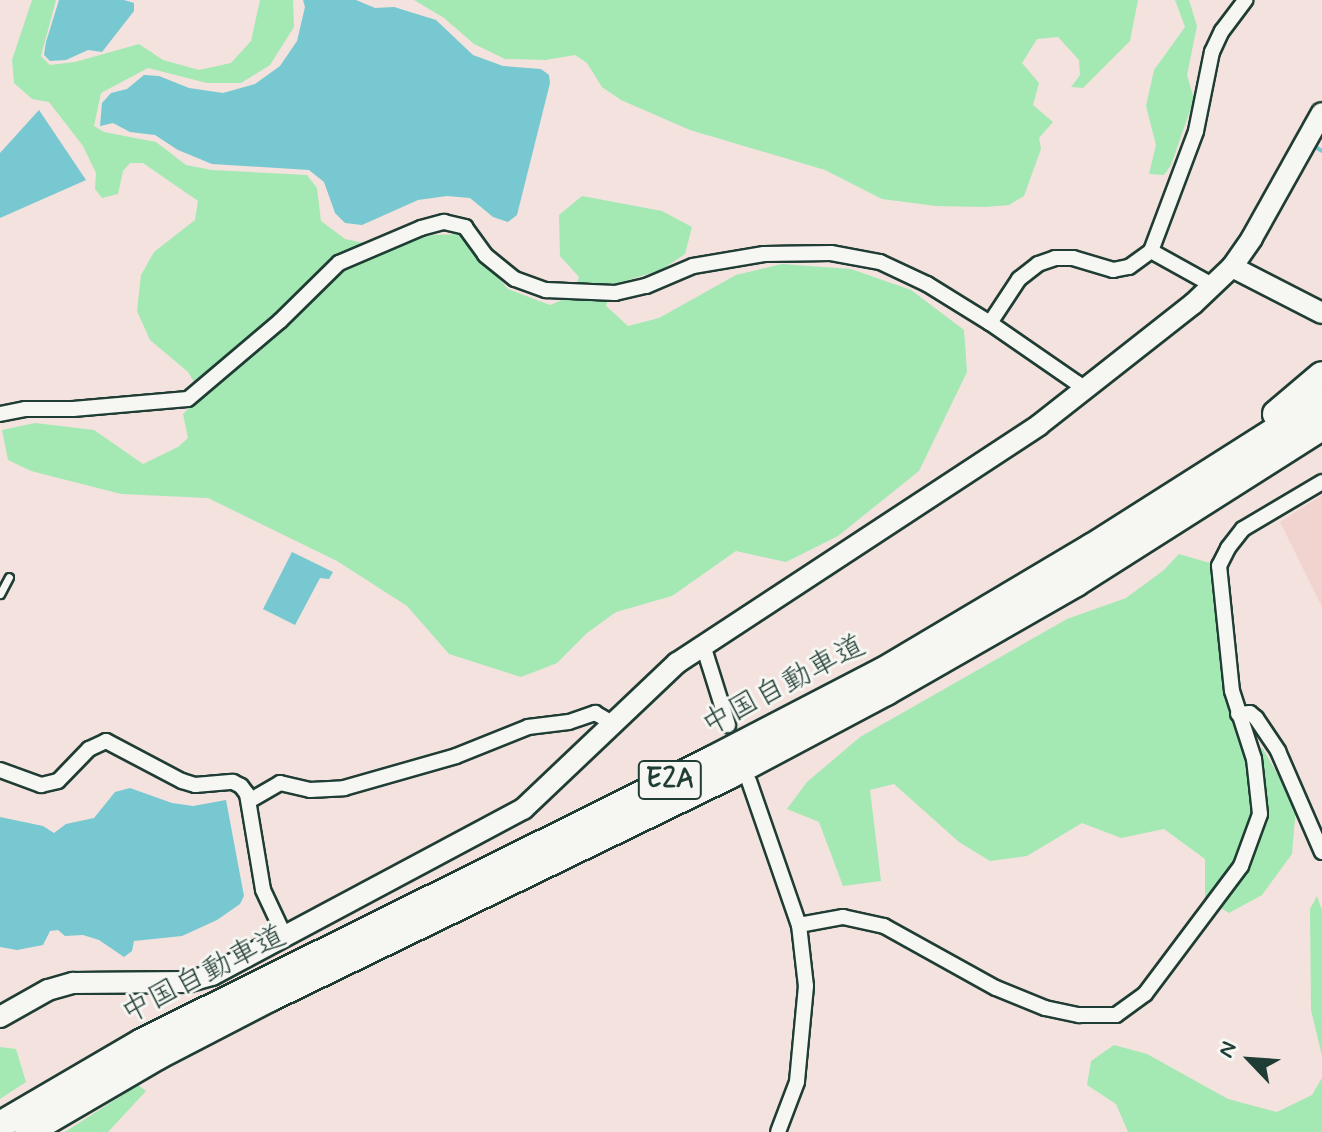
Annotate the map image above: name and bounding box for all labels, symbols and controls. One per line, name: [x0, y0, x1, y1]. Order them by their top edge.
street label: 中国自動車道: [696, 628, 872, 744]
road number: E2A: [636, 756, 704, 804]
street label: 中国自動車道: [116, 918, 292, 1032]
north arrow: [1210, 1020, 1290, 1100]
text: N: [1212, 1037, 1244, 1062]

